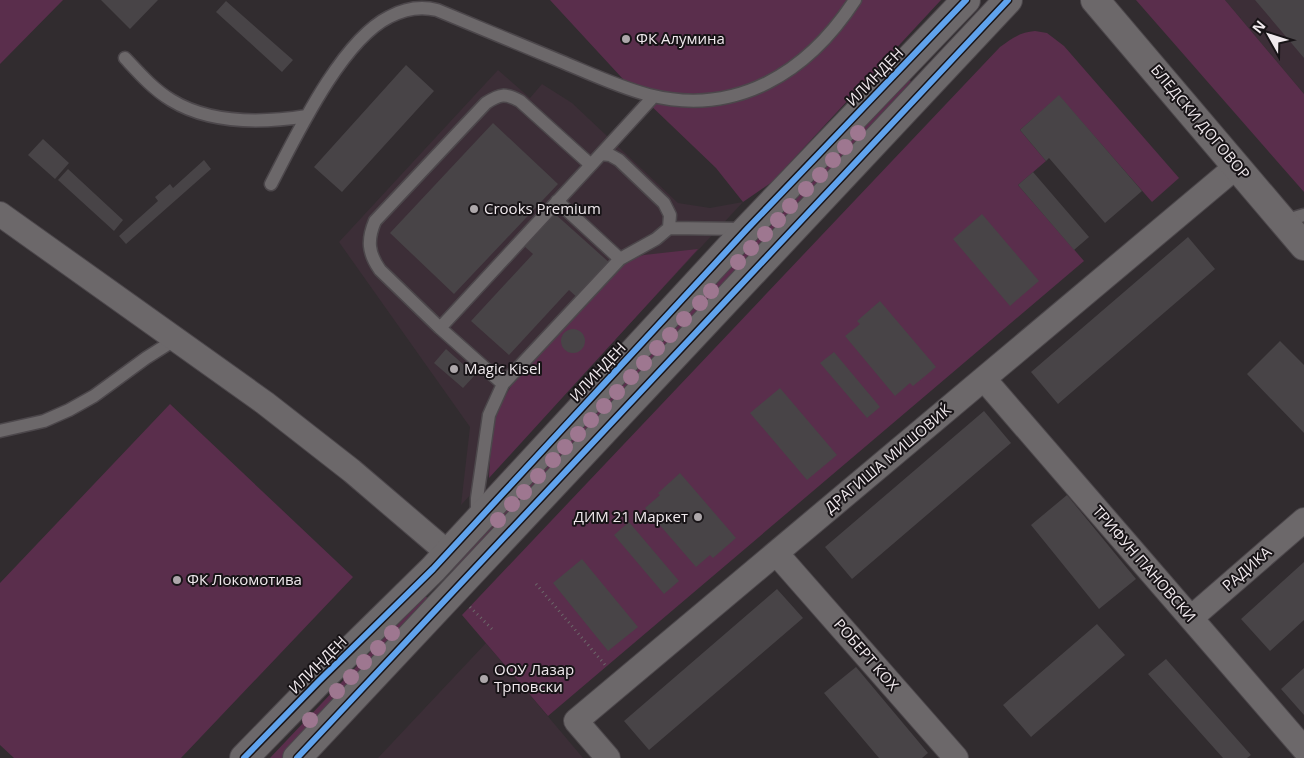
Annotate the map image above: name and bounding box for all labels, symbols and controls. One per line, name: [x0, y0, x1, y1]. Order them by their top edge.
north arrow: [1244, 10, 1294, 60]
text: N: [1248, 16, 1269, 37]
place label: ФК Алумина: [636, 28, 725, 48]
marker: ФК Алумина: [620, 33, 632, 45]
street label: ИЛИНДЕН: [841, 43, 907, 110]
street label: БЛЕДСКИ ДОГОВОР: [1147, 60, 1255, 183]
place label: Crooks Premium: [484, 198, 601, 218]
marker: Crooks Premium: [468, 203, 480, 215]
street label: ИЛИНДЕН: [565, 337, 630, 405]
place label: Magic Kisel: [464, 358, 541, 378]
marker: Magic Kisel: [448, 363, 460, 375]
street label: ДРАГИША МИШОВИЌ: [820, 399, 955, 517]
street label: ТРИФУН ПАНОВСКИ: [1089, 501, 1201, 626]
place label: ДИМ 21 Маркет: [574, 506, 688, 526]
marker: ДИМ 21 Маркет: [692, 511, 704, 523]
street label: РАДИКА: [1218, 541, 1275, 595]
place label: ФК Локомотива: [187, 569, 302, 589]
marker: ФК Локомотива: [171, 574, 183, 586]
street label: РОБЕРТ КОХ: [830, 614, 904, 695]
street label: ИЛИНДЕН: [284, 631, 351, 698]
place label: ООУ Лазар Трповски: [494, 659, 574, 696]
marker: ООУ Лазар Трповски: [478, 673, 490, 685]

